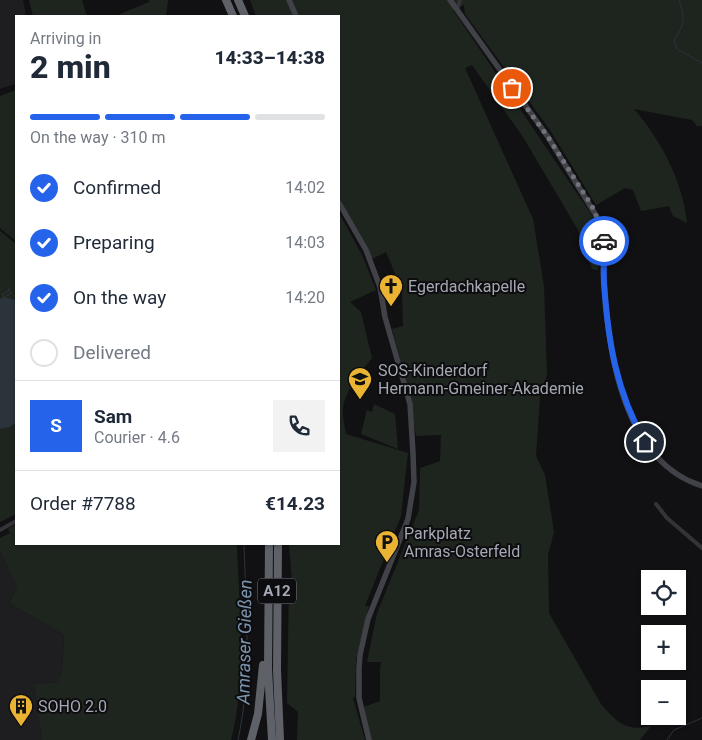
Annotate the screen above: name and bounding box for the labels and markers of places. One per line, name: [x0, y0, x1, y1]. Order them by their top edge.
pin: [491, 67, 533, 109]
church icon: Egerdachkapelle: [378, 273, 404, 307]
place label: Egerdachkapelle: [408, 277, 525, 296]
place label: SOS-Kinderdorf Hermann-Gmeiner-Akademie: [378, 361, 584, 398]
school or university icon: SOS-Kinderdorf Hermann-Gmeiner-Akademie: [347, 366, 373, 400]
pin: [624, 421, 666, 463]
place label: Parkplatz Amras-Osterfeld: [404, 524, 520, 561]
parking icon: Parkplatz Amras-Osterfeld: [374, 529, 400, 563]
building icon: SOHO 2.0: [8, 693, 34, 727]
place label: SOHO 2.0: [38, 697, 107, 716]

